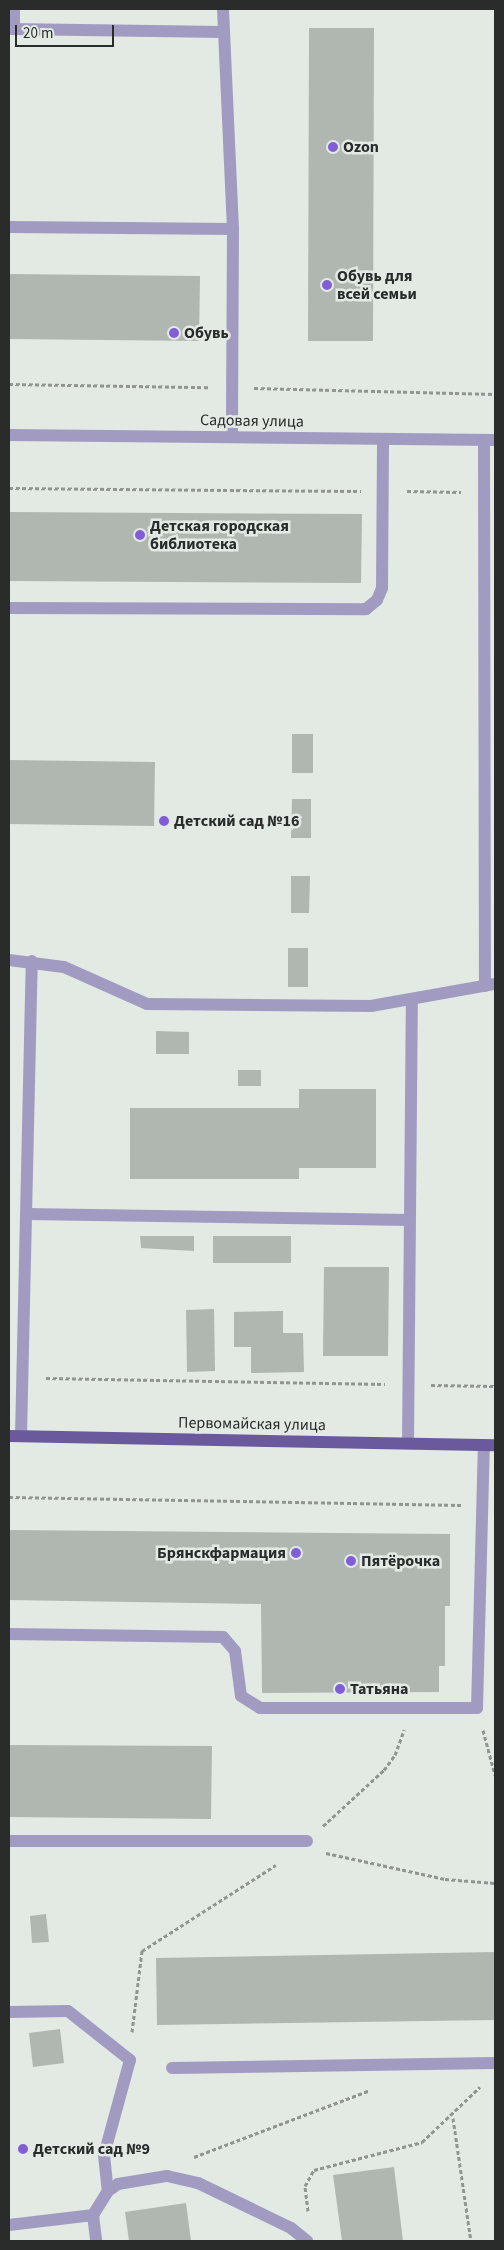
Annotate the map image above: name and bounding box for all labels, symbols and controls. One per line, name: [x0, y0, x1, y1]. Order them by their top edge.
scale bar: [18, 15, 116, 47]
text: 20 m: [23, 23, 53, 44]
place label: Ozon: [343, 137, 379, 157]
marker: Ozon: [327, 141, 339, 153]
place label: Обувь для всей семьи: [337, 266, 417, 304]
marker: Обувь для всей семьи: [321, 279, 333, 291]
place label: Обувь: [184, 323, 229, 343]
marker: Обувь: [168, 327, 180, 339]
street label: Садовая улица: [200, 410, 304, 432]
place label: Детская городская библиотека: [150, 516, 289, 554]
marker: Детская городская библиотека: [134, 529, 146, 541]
place label: Детский сад №16: [174, 811, 299, 831]
marker: Детский сад №16: [158, 815, 170, 827]
street label: Первомайская улица: [178, 1413, 326, 1435]
place label: Брянскфармация: [157, 1543, 286, 1563]
marker: Брянскфармация: [290, 1547, 302, 1559]
place label: Пятёрочка: [361, 1551, 440, 1571]
marker: Пятёрочка: [345, 1555, 357, 1567]
place label: Татьяна: [350, 1679, 408, 1699]
marker: Татьяна: [334, 1683, 346, 1695]
place label: Детский сад №9: [33, 2139, 150, 2159]
marker: Детский сад №9: [17, 2143, 29, 2155]

